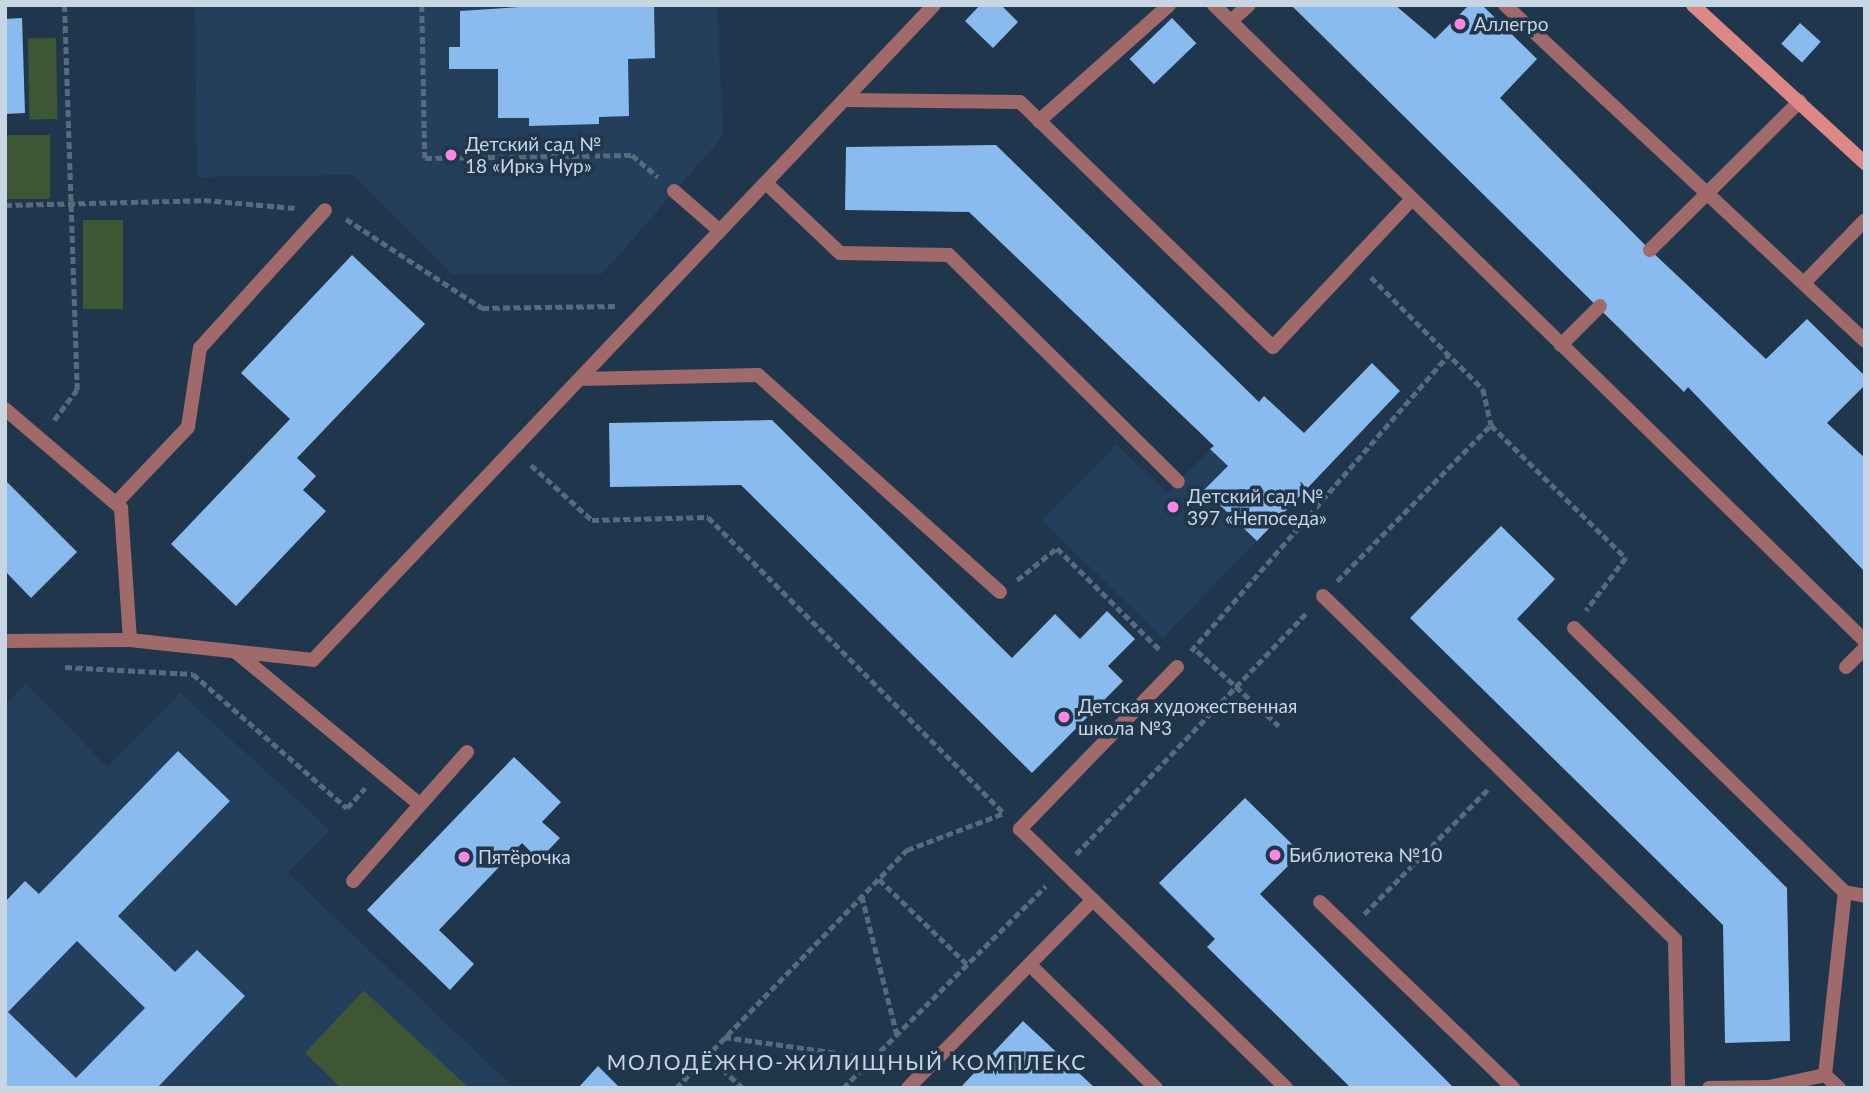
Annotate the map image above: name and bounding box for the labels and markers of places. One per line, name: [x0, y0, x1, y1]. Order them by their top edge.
place label: Аллегро: [1474, 13, 1549, 35]
marker: Аллегро: [1452, 16, 1468, 32]
place label: Детский сад № 18 «Иркэ Нур»: [465, 133, 601, 177]
marker: Детский сад № 18 «Иркэ Нур»: [443, 147, 459, 163]
place label: Детский сад № 397 «Непоседа»: [1187, 485, 1327, 529]
marker: Детский сад № 397 «Непоседа»: [1165, 499, 1181, 515]
place label: Детская художественная школа №3: [1078, 695, 1297, 739]
marker: Детская художественная школа №3: [1056, 709, 1072, 725]
place label: Библиотека №10: [1289, 844, 1442, 866]
place label: Пятёрочка: [478, 846, 571, 868]
marker: Библиотека №10: [1267, 847, 1283, 863]
marker: Пятёрочка: [456, 849, 472, 865]

